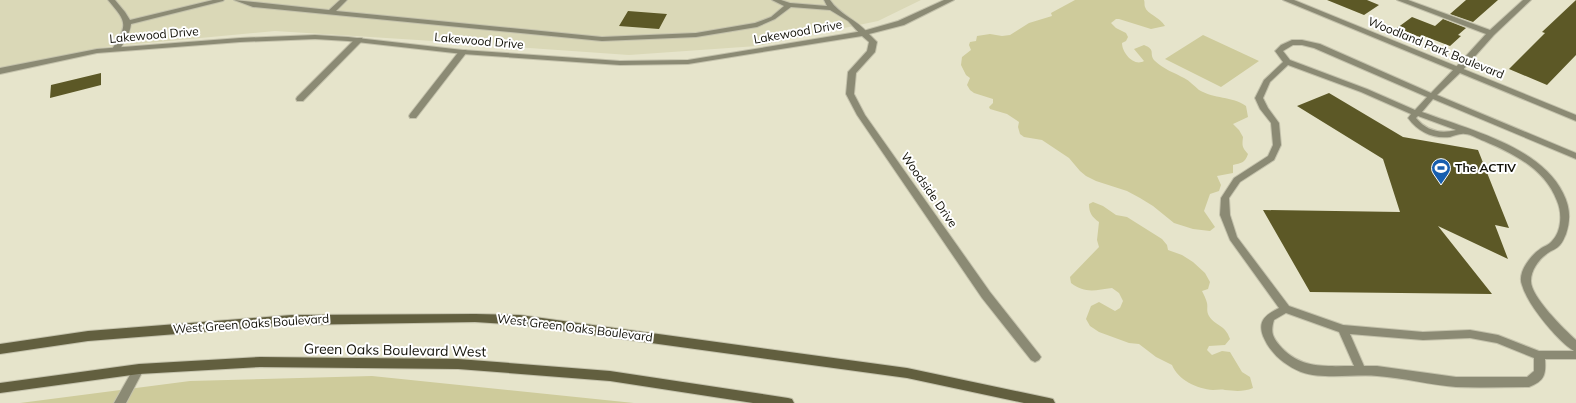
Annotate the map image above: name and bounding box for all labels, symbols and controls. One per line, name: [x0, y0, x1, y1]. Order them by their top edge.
street label: Woodland Park Boulevard: [1366, 13, 1506, 82]
street label: Lakewood Drive: [752, 16, 843, 47]
street label: Lakewood Drive: [109, 23, 199, 46]
street label: Lakewood Drive: [434, 29, 524, 52]
street label: Woodside Drive: [898, 149, 961, 230]
sports icon: The ACTIV: [1430, 157, 1452, 185]
place label: The ACTIV: [1455, 160, 1516, 175]
street label: West Green Oaks Boulevard: [172, 311, 330, 336]
street label: West Green Oaks Boulevard: [496, 311, 654, 344]
street label: Green Oaks Boulevard West: [304, 339, 487, 361]

